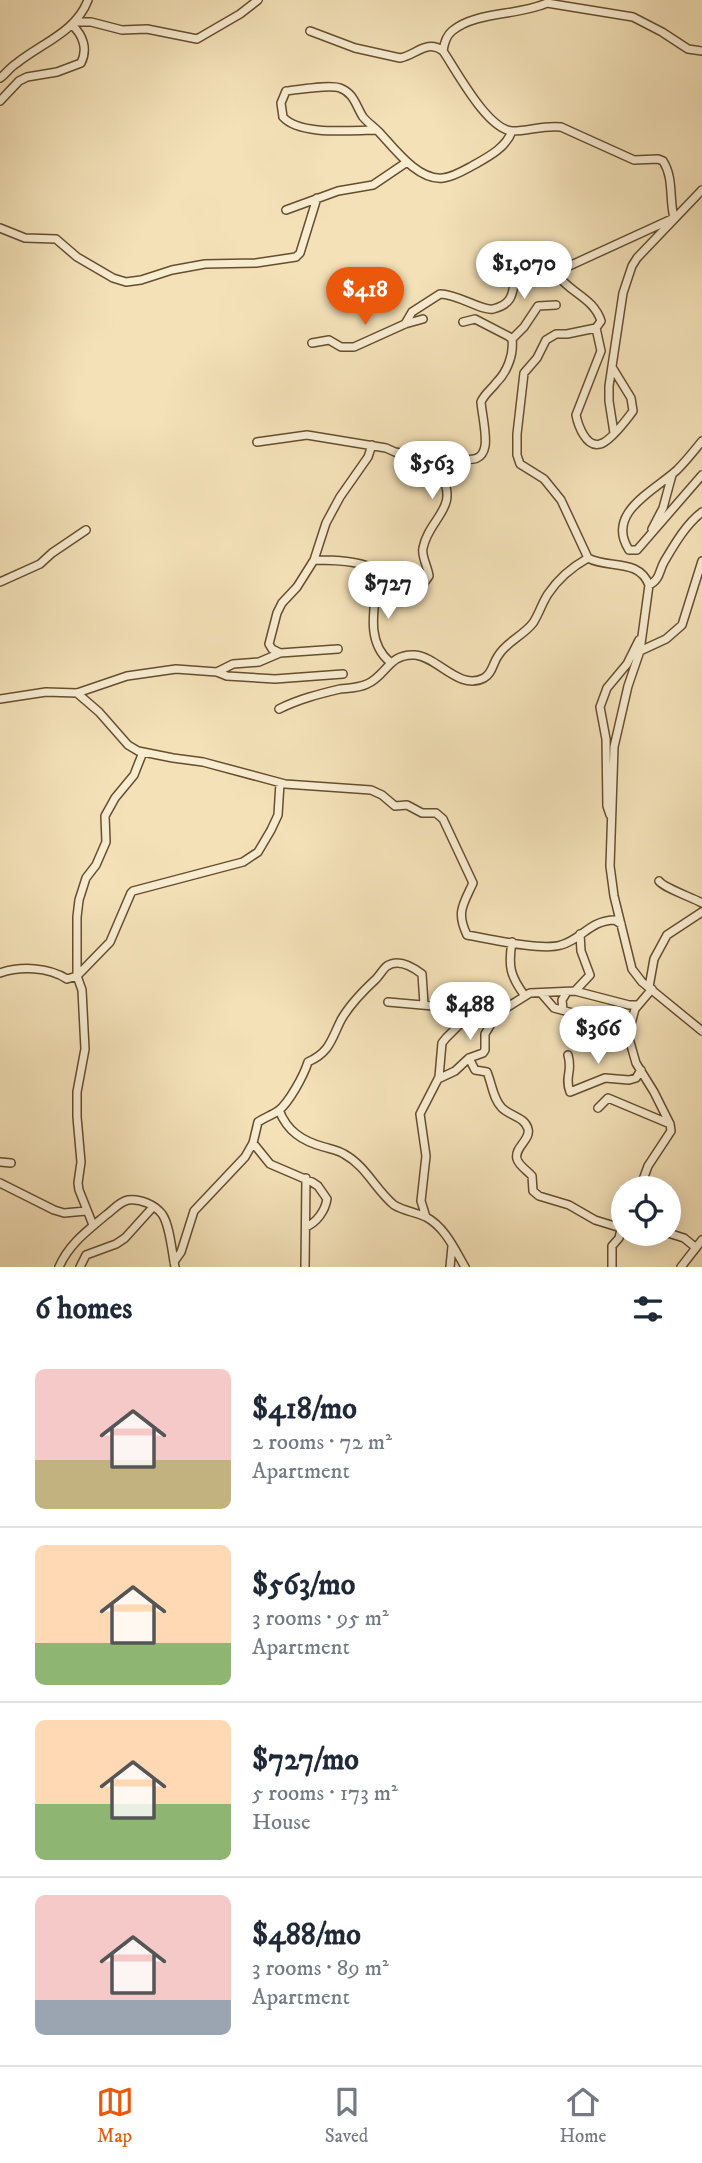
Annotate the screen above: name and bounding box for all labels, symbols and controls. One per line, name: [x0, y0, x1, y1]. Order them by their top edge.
pin: $1,070: [467, 242, 581, 301]
text: $1,070: [492, 249, 556, 278]
pin: $418: [324, 268, 406, 327]
text: $418: [342, 275, 388, 304]
pin: $563: [391, 442, 473, 501]
text: $563: [410, 449, 454, 478]
pin: $727: [347, 562, 429, 621]
text: $727: [364, 569, 412, 598]
pin: $488: [429, 982, 511, 1042]
text: $488: [446, 990, 494, 1019]
pin: $366: [557, 1006, 639, 1066]
text: $366: [575, 1014, 621, 1043]
map controls: [611, 1176, 681, 1246]
button: locate: [611, 1176, 681, 1246]
icon: filters: [629, 1290, 667, 1328]
text: 6 homes: [35, 1291, 132, 1328]
text: $418/mo: [252, 1391, 357, 1428]
icon: home: [91, 1397, 175, 1481]
text: 2 rooms · 72 m²: [252, 1428, 392, 1457]
text: Apartment: [252, 1457, 350, 1486]
text: $563/mo: [252, 1567, 355, 1604]
icon: home: [91, 1573, 175, 1657]
text: 3 rooms · 95 m²: [252, 1604, 389, 1633]
text: Apartment: [252, 1633, 350, 1662]
text: $727/mo: [252, 1742, 359, 1779]
icon: home: [91, 1748, 175, 1832]
text: 5 rooms · 173 m²: [252, 1779, 398, 1808]
text: House: [252, 1808, 310, 1837]
text: $488/mo: [252, 1917, 361, 1954]
icon: home: [91, 1923, 175, 2007]
text: 3 rooms · 89 m²: [252, 1954, 389, 1983]
text: Apartment: [252, 1983, 350, 2012]
tab: Map: [96, 2083, 134, 2148]
tab: Saved: [325, 2083, 368, 2148]
tab: Home: [559, 2083, 606, 2148]

